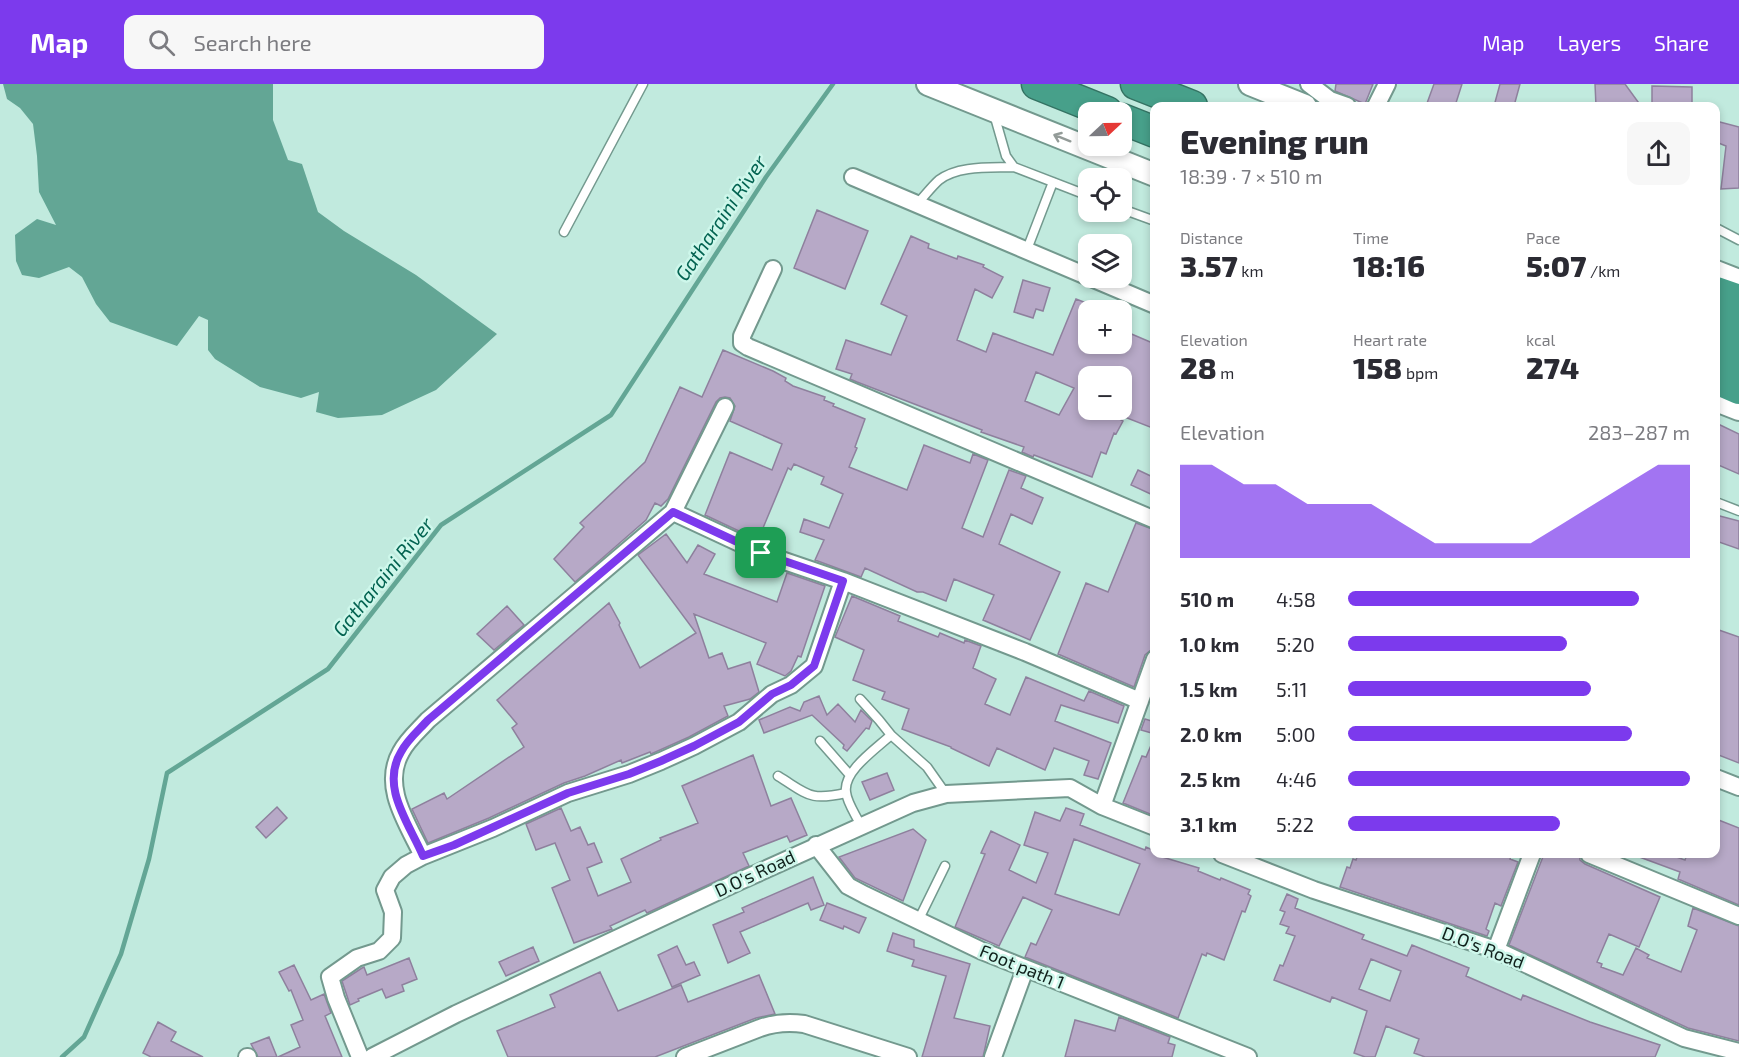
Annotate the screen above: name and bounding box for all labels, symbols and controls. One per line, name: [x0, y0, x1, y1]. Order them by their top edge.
search box: [124, 15, 544, 69]
text: Map: [30, 25, 88, 59]
icon: search: [145, 26, 178, 59]
text: Search here: [193, 29, 312, 55]
text: Map: [1482, 30, 1524, 55]
text: Layers: [1557, 30, 1621, 55]
text: Share: [1654, 30, 1709, 55]
north arrow: [1078, 102, 1132, 156]
map controls: [1078, 102, 1132, 420]
text: Evening run: [1180, 121, 1369, 161]
button: share: [1627, 122, 1690, 185]
one-way arrow: [1053, 131, 1071, 142]
water label: Gatharaini River: [669, 149, 772, 285]
text: 18:39 · 7 × 510 m: [1180, 164, 1323, 188]
button: locate: [1078, 168, 1132, 222]
text: Distance: [1180, 228, 1243, 247]
text: Time: [1353, 228, 1389, 247]
text: Pace: [1526, 228, 1560, 247]
button: layers: [1078, 234, 1132, 288]
text: 3.57: [1180, 247, 1238, 283]
text: 18:16: [1353, 247, 1425, 283]
text: 5:07: [1526, 247, 1586, 283]
text: km: [1238, 261, 1263, 280]
text: /km: [1586, 261, 1620, 280]
button: +: [1078, 300, 1132, 354]
text: Elevation: [1180, 330, 1248, 349]
text: Heart rate: [1353, 330, 1427, 349]
text: kcal: [1526, 330, 1555, 349]
text: 28: [1180, 349, 1217, 385]
text: 158: [1353, 349, 1402, 385]
text: 274: [1526, 349, 1579, 385]
text: m: [1217, 363, 1234, 382]
text: bpm: [1402, 363, 1438, 382]
button: −: [1078, 366, 1132, 420]
text: Elevation: [1180, 420, 1265, 444]
text: 283–287 m: [1588, 420, 1690, 444]
water label: Gatharaini River: [327, 511, 438, 641]
pin: [735, 527, 786, 578]
icon: arrive: [744, 536, 777, 569]
text: 510 m: [1180, 587, 1234, 611]
text: 4:58: [1276, 587, 1316, 611]
text: 1.0 km: [1180, 632, 1239, 656]
text: 5:20: [1276, 632, 1315, 656]
text: 1.5 km: [1180, 677, 1238, 701]
text: 5:11: [1276, 677, 1307, 701]
text: 2.0 km: [1180, 722, 1242, 746]
text: 5:00: [1276, 722, 1316, 746]
text: 2.5 km: [1180, 767, 1241, 791]
text: 4:46: [1276, 767, 1317, 791]
text: 3.1 km: [1180, 812, 1237, 836]
text: 5:22: [1276, 812, 1314, 836]
street label: D.O's Road: [711, 845, 798, 901]
street label: D.O's Road: [1439, 921, 1528, 973]
street label: Foot path 1: [977, 939, 1068, 993]

